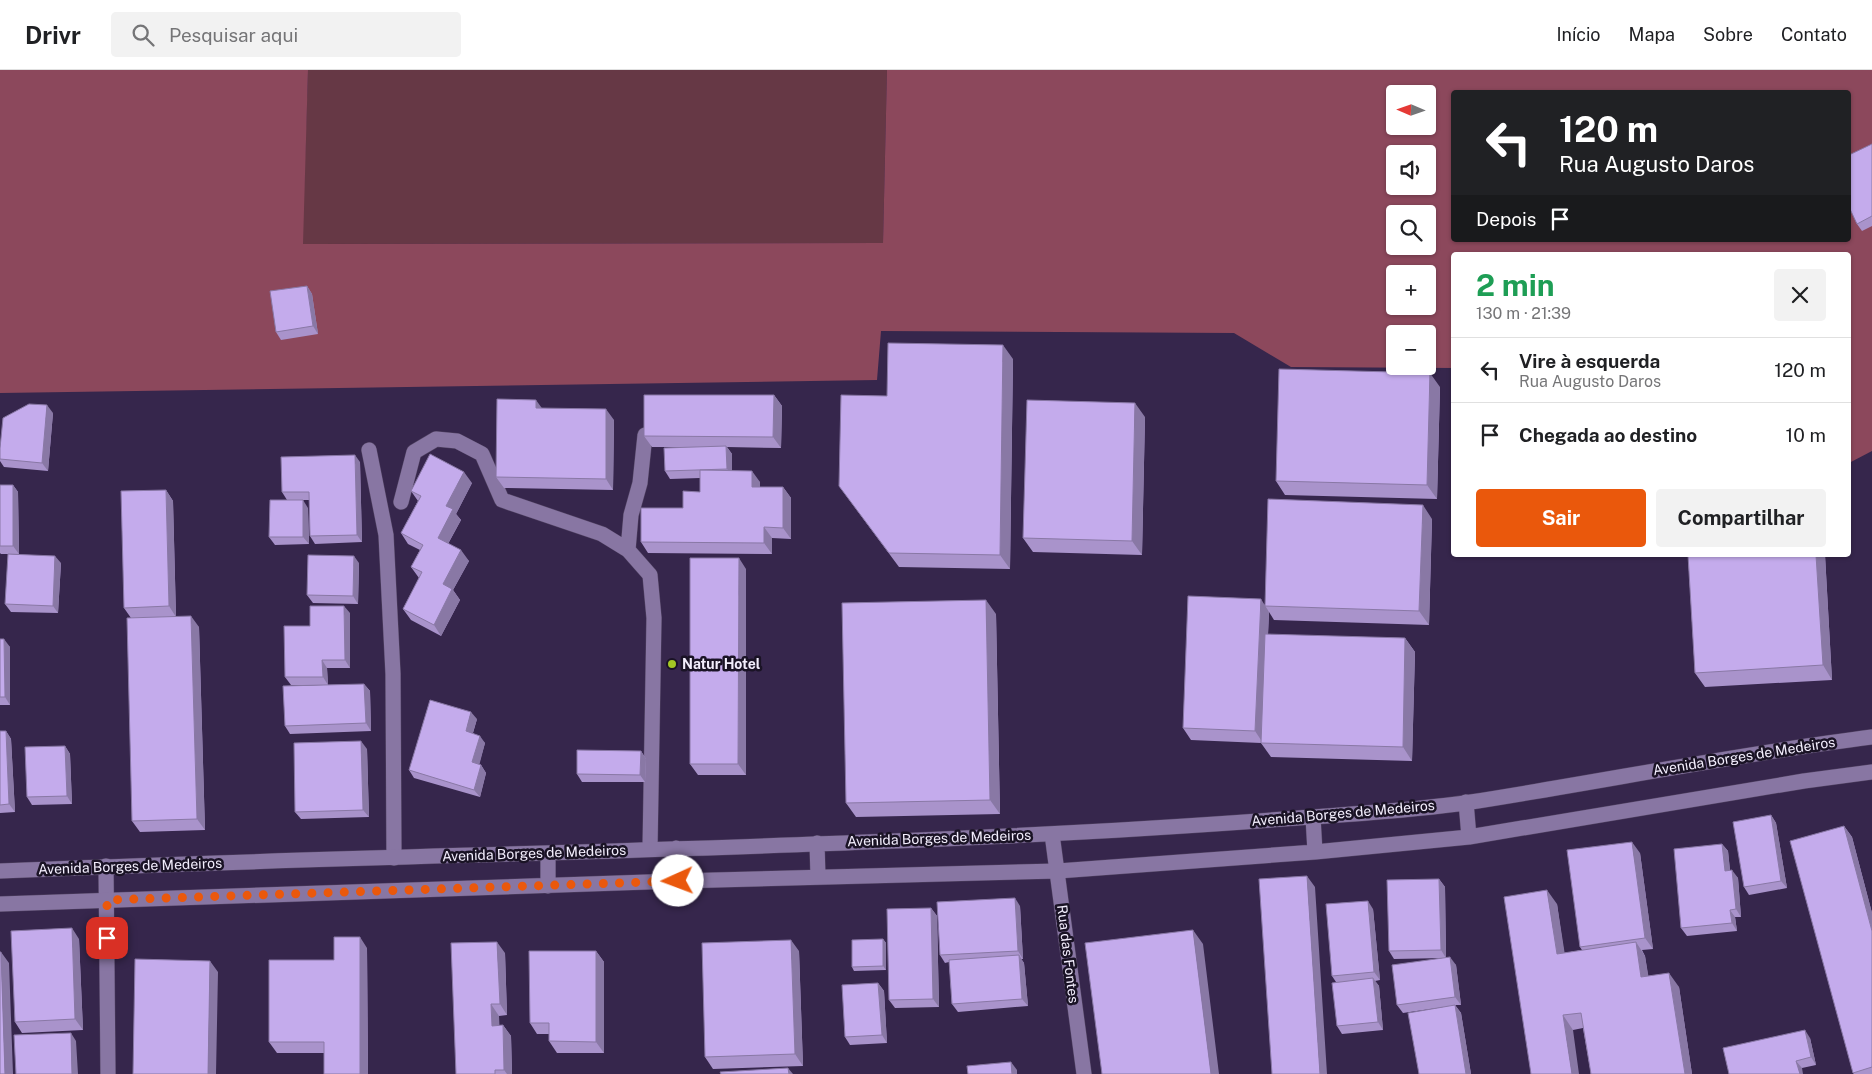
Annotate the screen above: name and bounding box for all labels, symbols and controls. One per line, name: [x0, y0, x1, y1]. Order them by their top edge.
search box: [111, 12, 461, 57]
text: Drivr: [25, 21, 81, 49]
icon: search: [129, 21, 157, 49]
text: Pesquisar aqui: [169, 24, 298, 46]
text: Início: [1556, 24, 1601, 45]
text: Mapa: [1629, 24, 1675, 45]
text: Sobre: [1703, 24, 1753, 45]
text: Contato: [1781, 24, 1847, 45]
north arrow: [1386, 85, 1436, 135]
map controls: [1386, 85, 1436, 375]
text: 120 m: [1559, 109, 1658, 150]
icon: left: [1476, 110, 1541, 175]
button: sound: [1386, 145, 1436, 195]
text: Rua Augusto Daros: [1559, 151, 1754, 177]
button: search: [1386, 205, 1436, 255]
icon: arrive: [1546, 205, 1574, 233]
text: Depois: [1476, 208, 1536, 230]
button: +: [1386, 265, 1436, 315]
text: 2 min: [1476, 267, 1555, 303]
button: close: [1774, 269, 1826, 321]
text: 130 m · 21:39: [1476, 304, 1571, 323]
button: −: [1386, 325, 1436, 375]
text: Vire à esquerda: [1519, 350, 1660, 372]
icon: left: [1476, 356, 1504, 384]
text: 120 m: [1774, 359, 1826, 381]
text: Rua Augusto Daros: [1519, 372, 1661, 391]
icon: arrive: [1476, 421, 1504, 449]
text: Chegada ao destino: [1519, 424, 1697, 446]
text: 10 m: [1786, 424, 1826, 446]
button: Sair: [1476, 489, 1646, 547]
button: Compartilhar: [1656, 489, 1826, 547]
place label: Natur Hotel: [682, 656, 761, 672]
marker: Natur Hotel: [666, 658, 678, 670]
street label: Avenida Borges de Medeiros: [1652, 734, 1836, 778]
street label: Avenida Borges de Medeiros: [1251, 797, 1435, 829]
street label: Avenida Borges de Medeiros: [847, 827, 1031, 849]
street label: Avenida Borges de Medeiros: [442, 842, 626, 864]
position arrow: [651, 854, 703, 906]
street label: Avenida Borges de Medeiros: [38, 855, 222, 877]
street label: Rua das Fontes: [1054, 904, 1082, 1004]
pin: [86, 917, 128, 959]
icon: arrive: [93, 924, 121, 952]

